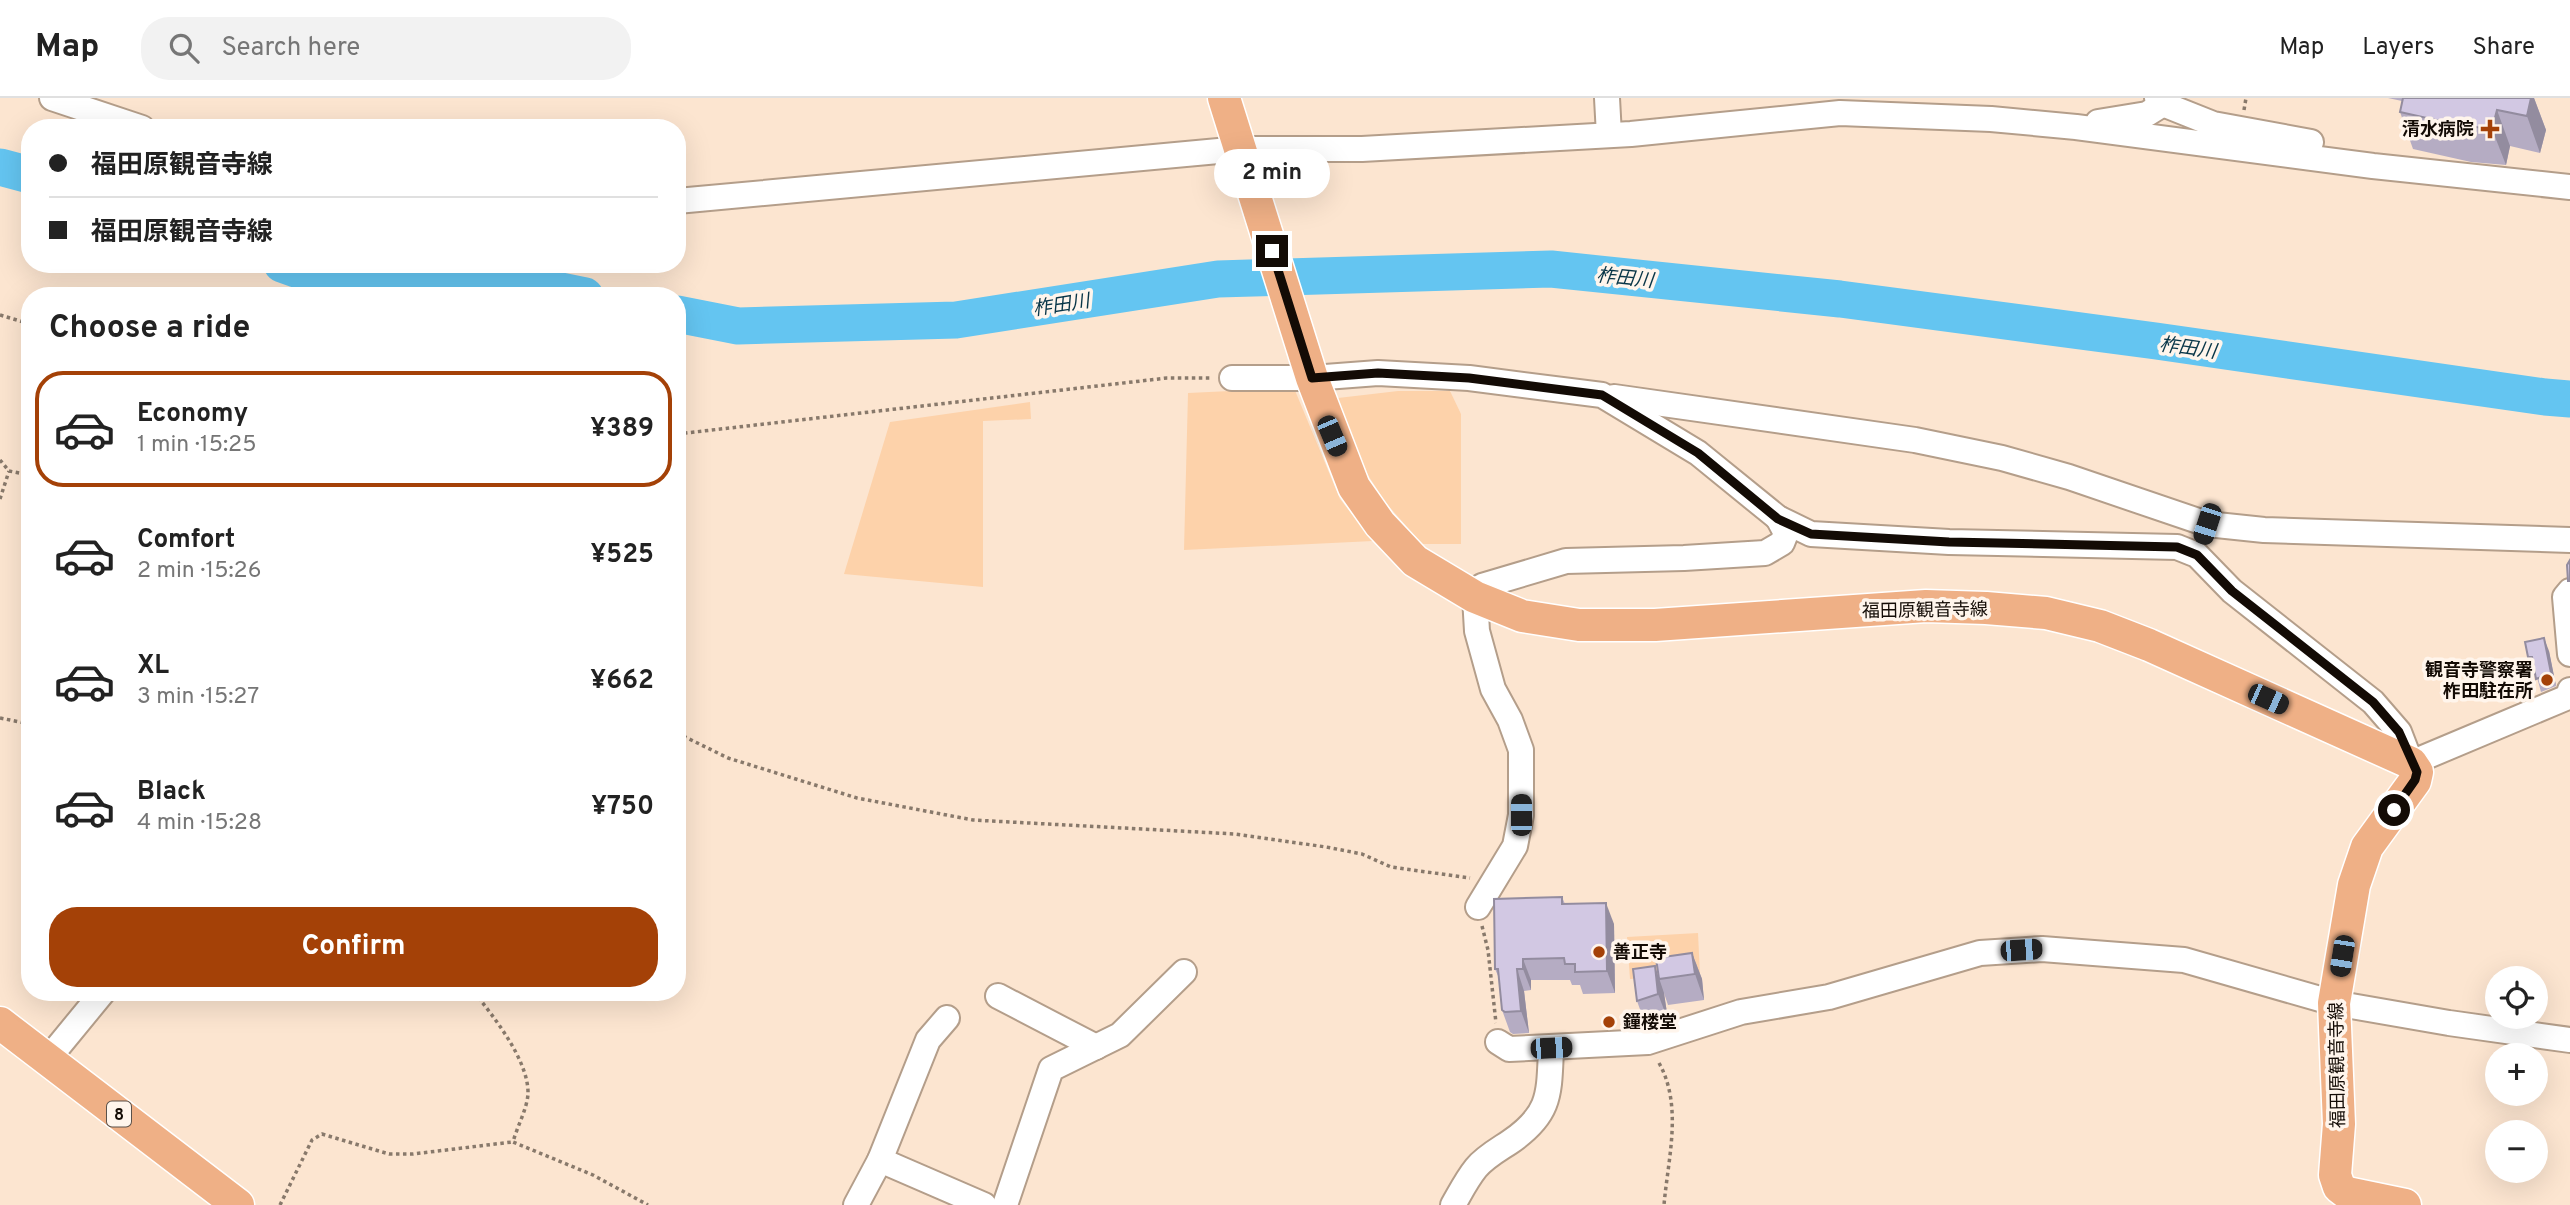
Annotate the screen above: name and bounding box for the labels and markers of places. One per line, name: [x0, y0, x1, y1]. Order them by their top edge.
place label: 清水病院: [2402, 119, 2474, 142]
marker: 清水病院: [2480, 119, 2500, 139]
place label: 観音寺警察署 柞田駐在所: [2425, 660, 2533, 704]
marker: 観音寺警察署 柞田駐在所: [2539, 672, 2555, 688]
place label: 善正寺: [1613, 942, 1667, 965]
marker: 善正寺: [1591, 944, 1607, 960]
place label: 鐘楼堂: [1622, 1012, 1677, 1035]
marker: 鐘楼堂: [1601, 1014, 1617, 1030]

